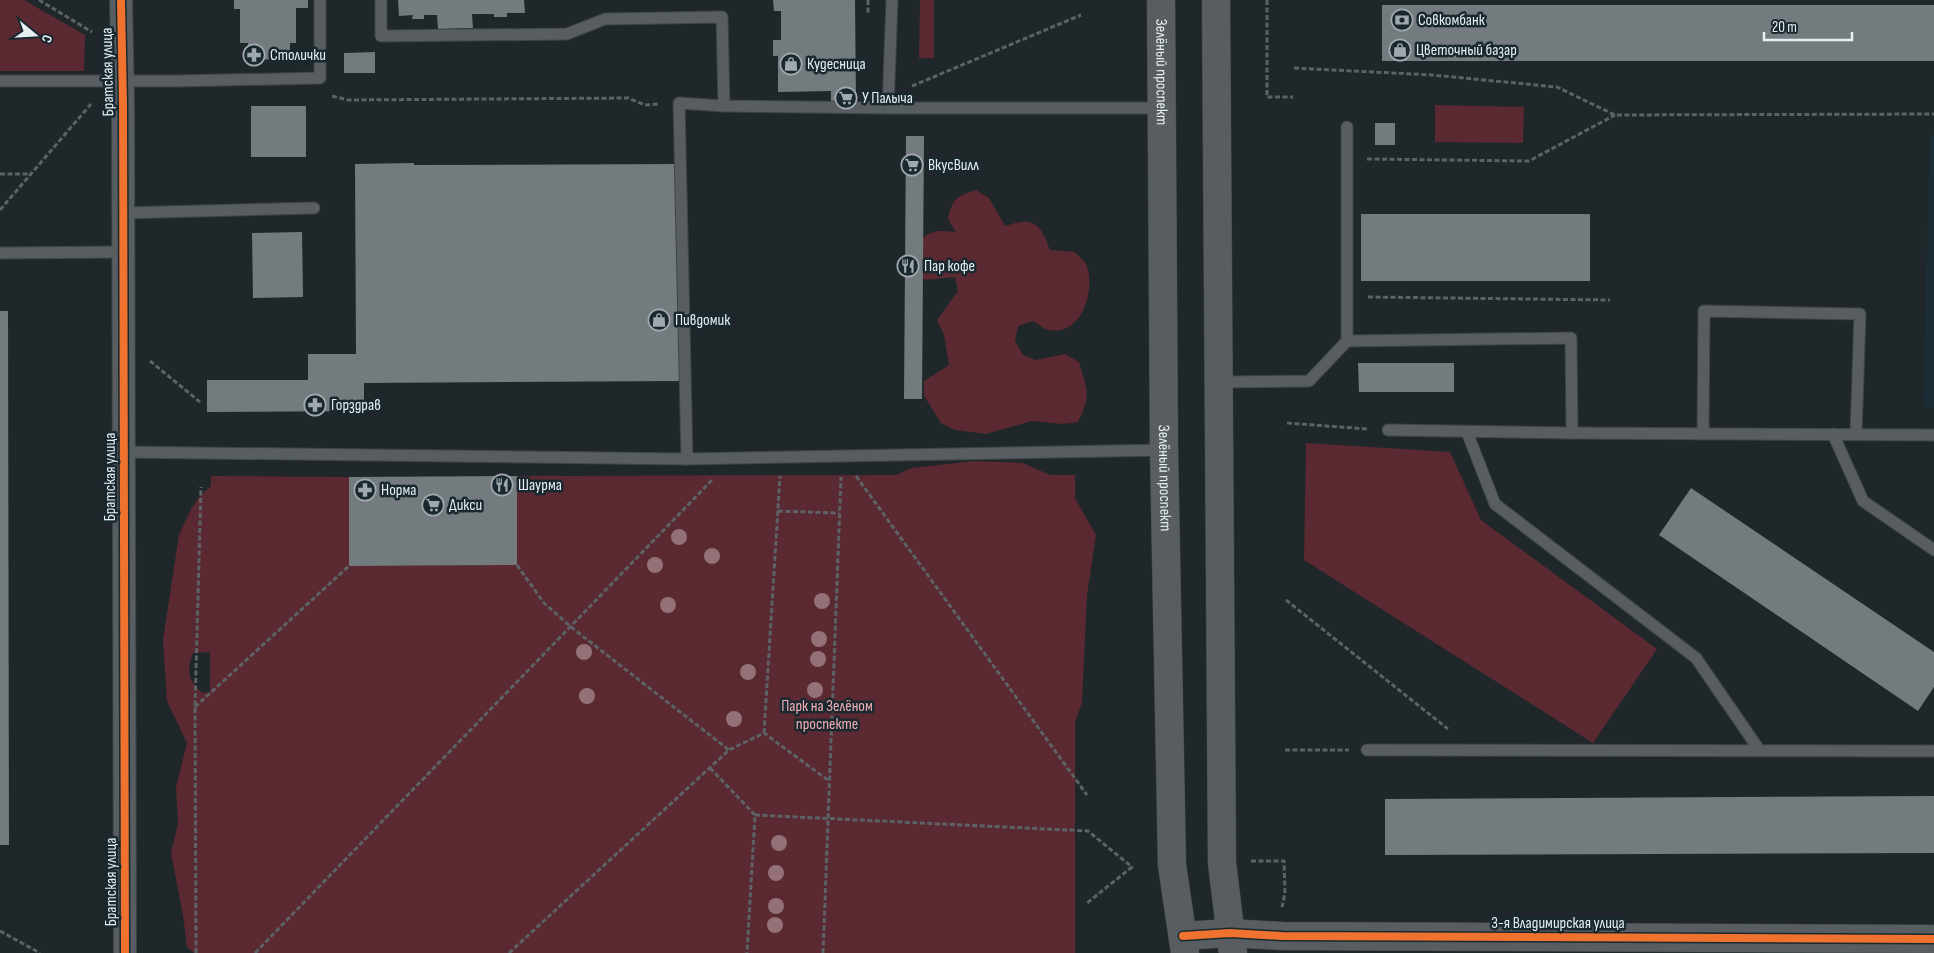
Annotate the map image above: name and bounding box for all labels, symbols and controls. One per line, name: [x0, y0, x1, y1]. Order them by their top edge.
bank icon: Совкомбанк: [1390, 8, 1414, 32]
north arrow: [10, 10, 60, 60]
scale bar: [1764, 10, 1852, 42]
place label: Совкомбанк: [1418, 11, 1486, 30]
text: 20 m: [1772, 18, 1797, 37]
street label: Зелёный проспект: [1152, 19, 1171, 125]
street label: Братская улица: [98, 28, 118, 116]
text: С: [38, 33, 56, 45]
shop icon: Цветочный базар: [1388, 38, 1412, 62]
place label: Цветочный базар: [1416, 41, 1517, 60]
pharmacy icon: Столички: [242, 43, 266, 67]
place label: Столички: [270, 46, 326, 65]
shop icon: Кудесница: [779, 52, 803, 76]
place label: Кудесница: [807, 55, 866, 74]
supermarket icon: У Палыча: [834, 86, 858, 110]
place label: У Палыча: [862, 89, 913, 108]
supermarket icon: ВкусВилл: [900, 153, 924, 177]
place label: ВкусВилл: [928, 156, 979, 175]
restaurant icon: Пар кофе: [896, 254, 920, 278]
place label: Пар кофе: [924, 257, 975, 276]
shop icon: Пивдомик: [647, 308, 671, 332]
place label: Пивдомик: [675, 311, 731, 330]
pharmacy icon: Горздрав: [303, 393, 327, 417]
place label: Горздрав: [331, 396, 381, 415]
street label: Зелёный проспект: [1154, 425, 1175, 532]
street label: Братская улица: [101, 433, 120, 521]
restaurant icon: Шаурма: [490, 473, 514, 497]
place label: Шаурма: [518, 476, 562, 495]
pharmacy icon: Норма: [353, 478, 377, 502]
place label: Норма: [381, 481, 416, 500]
supermarket icon: Дикси: [421, 493, 445, 517]
place label: Дикси: [449, 496, 482, 515]
park label: Парк на Зелёном проспекте: [781, 697, 873, 734]
street label: Братская улица: [102, 838, 121, 926]
street label: 3-я Владимирская улица: [1491, 914, 1625, 933]

